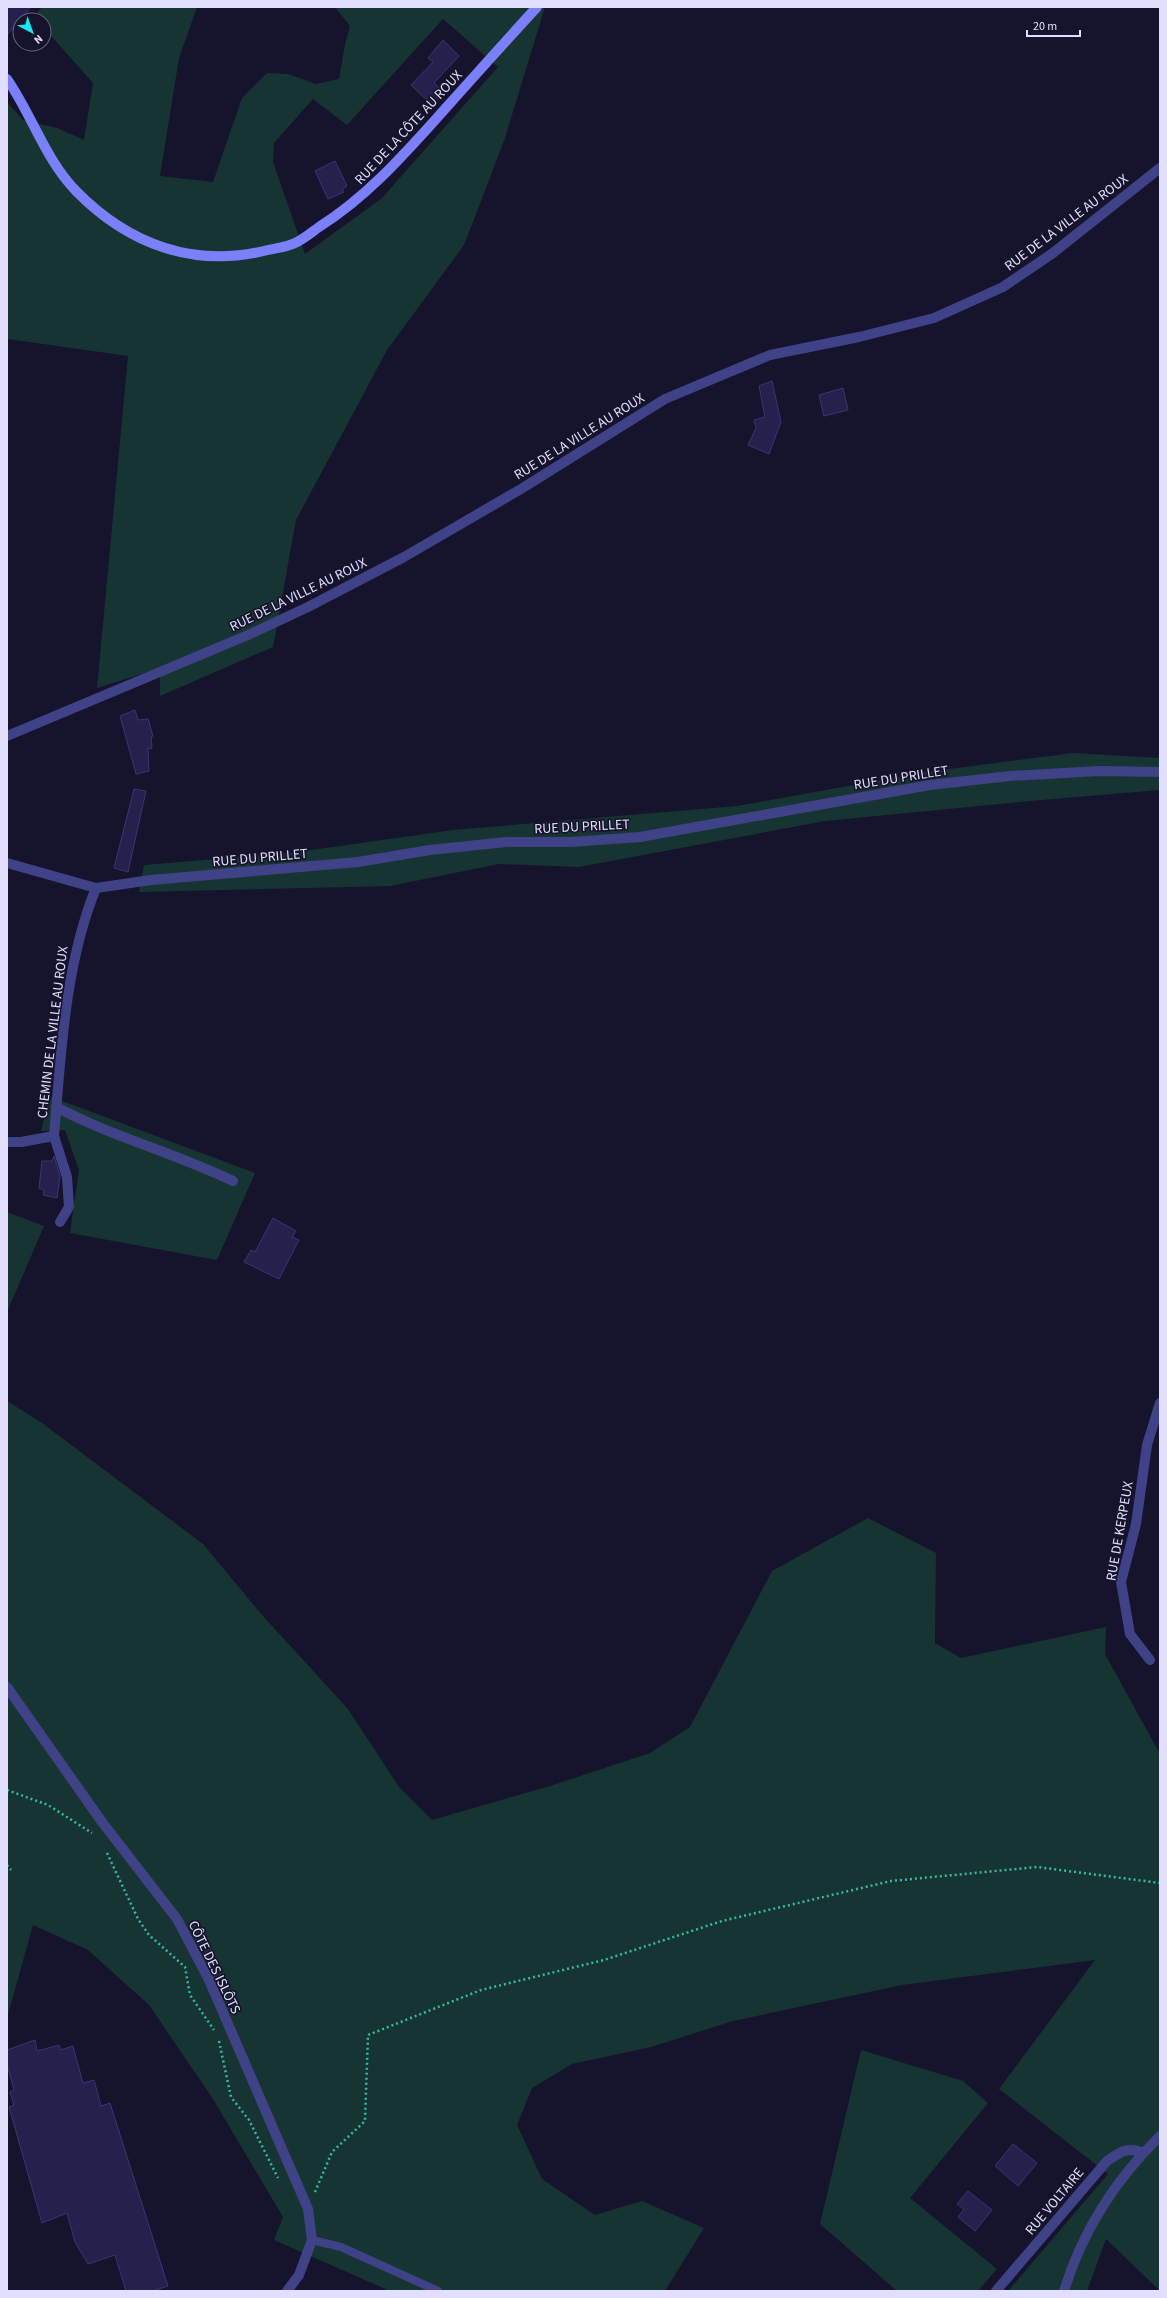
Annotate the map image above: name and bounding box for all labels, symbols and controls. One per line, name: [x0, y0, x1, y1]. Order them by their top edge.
north arrow: [12, 12, 52, 52]
scale bar: [1027, 12, 1080, 38]
text: 20 m: [1033, 18, 1057, 35]
text: N: [31, 31, 46, 47]
street label: RUE DE LA CÔTE AU ROUX: [350, 66, 467, 189]
street label: RUE DE LA VILLE AU ROUX: [1001, 170, 1133, 276]
street label: RUE DE LA VILLE AU ROUX: [510, 389, 649, 485]
street label: RUE DE LA VILLE AU ROUX: [226, 553, 370, 637]
street label: RUE DU PRILLET: [852, 761, 950, 795]
street label: RUE DU PRILLET: [534, 814, 631, 839]
street label: RUE DU PRILLET: [212, 844, 309, 872]
street label: CHEMIN DE LA VILLE AU ROUX: [32, 945, 73, 1119]
street label: RUE DE KERPEUX: [1101, 1480, 1139, 1583]
street label: CÔTE DES ISLÔTS: [183, 1917, 245, 2017]
street label: RUE VOLTAIRE: [1021, 2164, 1089, 2240]

